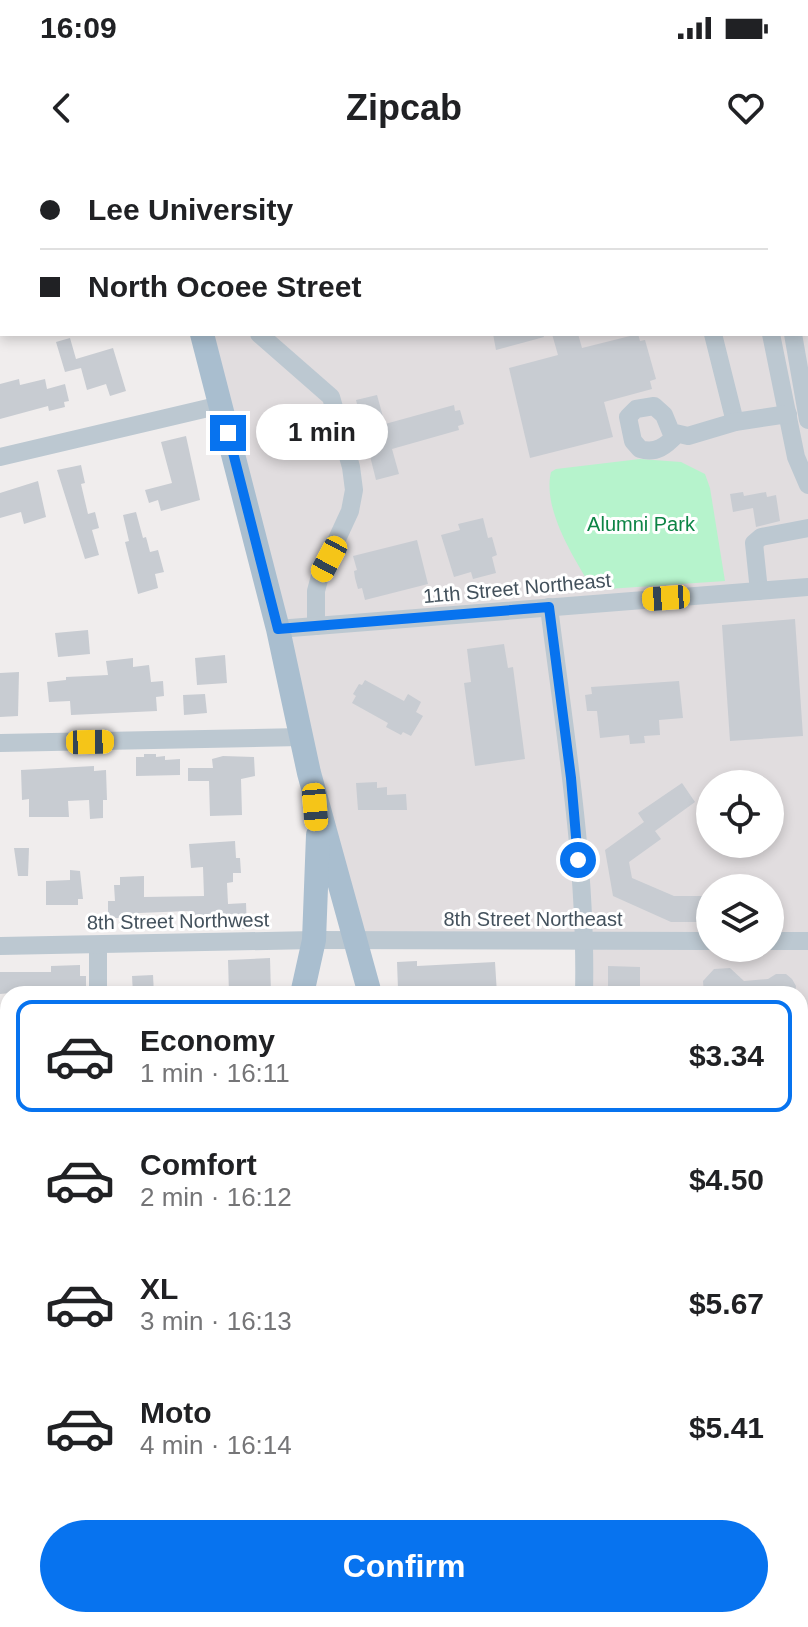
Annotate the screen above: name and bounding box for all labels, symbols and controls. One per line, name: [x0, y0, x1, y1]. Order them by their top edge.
text: 16:09: [40, 11, 117, 44]
icon: back: [40, 86, 84, 130]
icon: heart: [724, 86, 768, 130]
text: Zipcab: [346, 87, 462, 128]
text: Lee University: [88, 193, 293, 226]
text: North Ocoee Street: [88, 270, 361, 303]
callout: 1 min: [256, 405, 388, 461]
route end: [210, 415, 246, 451]
text: 1 min: [288, 417, 356, 447]
park label: Alumni Park: [587, 513, 696, 535]
car: [307, 532, 351, 586]
street label: 11th Street Northeast: [422, 569, 612, 607]
car: [641, 584, 691, 612]
car: [66, 730, 114, 754]
map controls: [696, 770, 784, 962]
button: locate: [696, 770, 784, 858]
car: [301, 782, 329, 832]
route start: [560, 842, 596, 878]
button: layers: [696, 874, 784, 962]
street label: 8th Street Northwest: [87, 908, 270, 934]
street label: 8th Street Northeast: [444, 908, 623, 930]
icon: car: [44, 1020, 116, 1092]
text: Economy: [140, 1024, 275, 1057]
text: $3.34: [689, 1039, 764, 1072]
text: 1 min · 16:11: [140, 1058, 290, 1088]
icon: car: [44, 1144, 116, 1216]
text: Comfort: [140, 1148, 257, 1181]
text: $4.50: [689, 1163, 764, 1196]
text: 2 min · 16:12: [140, 1182, 292, 1212]
icon: car: [44, 1268, 116, 1340]
text: XL: [140, 1272, 178, 1305]
text: $5.67: [689, 1287, 764, 1320]
text: 3 min · 16:13: [140, 1306, 292, 1336]
icon: car: [44, 1392, 116, 1464]
text: Moto: [140, 1396, 212, 1429]
text: $5.41: [689, 1411, 764, 1444]
text: 4 min · 16:14: [140, 1430, 292, 1460]
button: Confirm: [40, 1520, 768, 1612]

